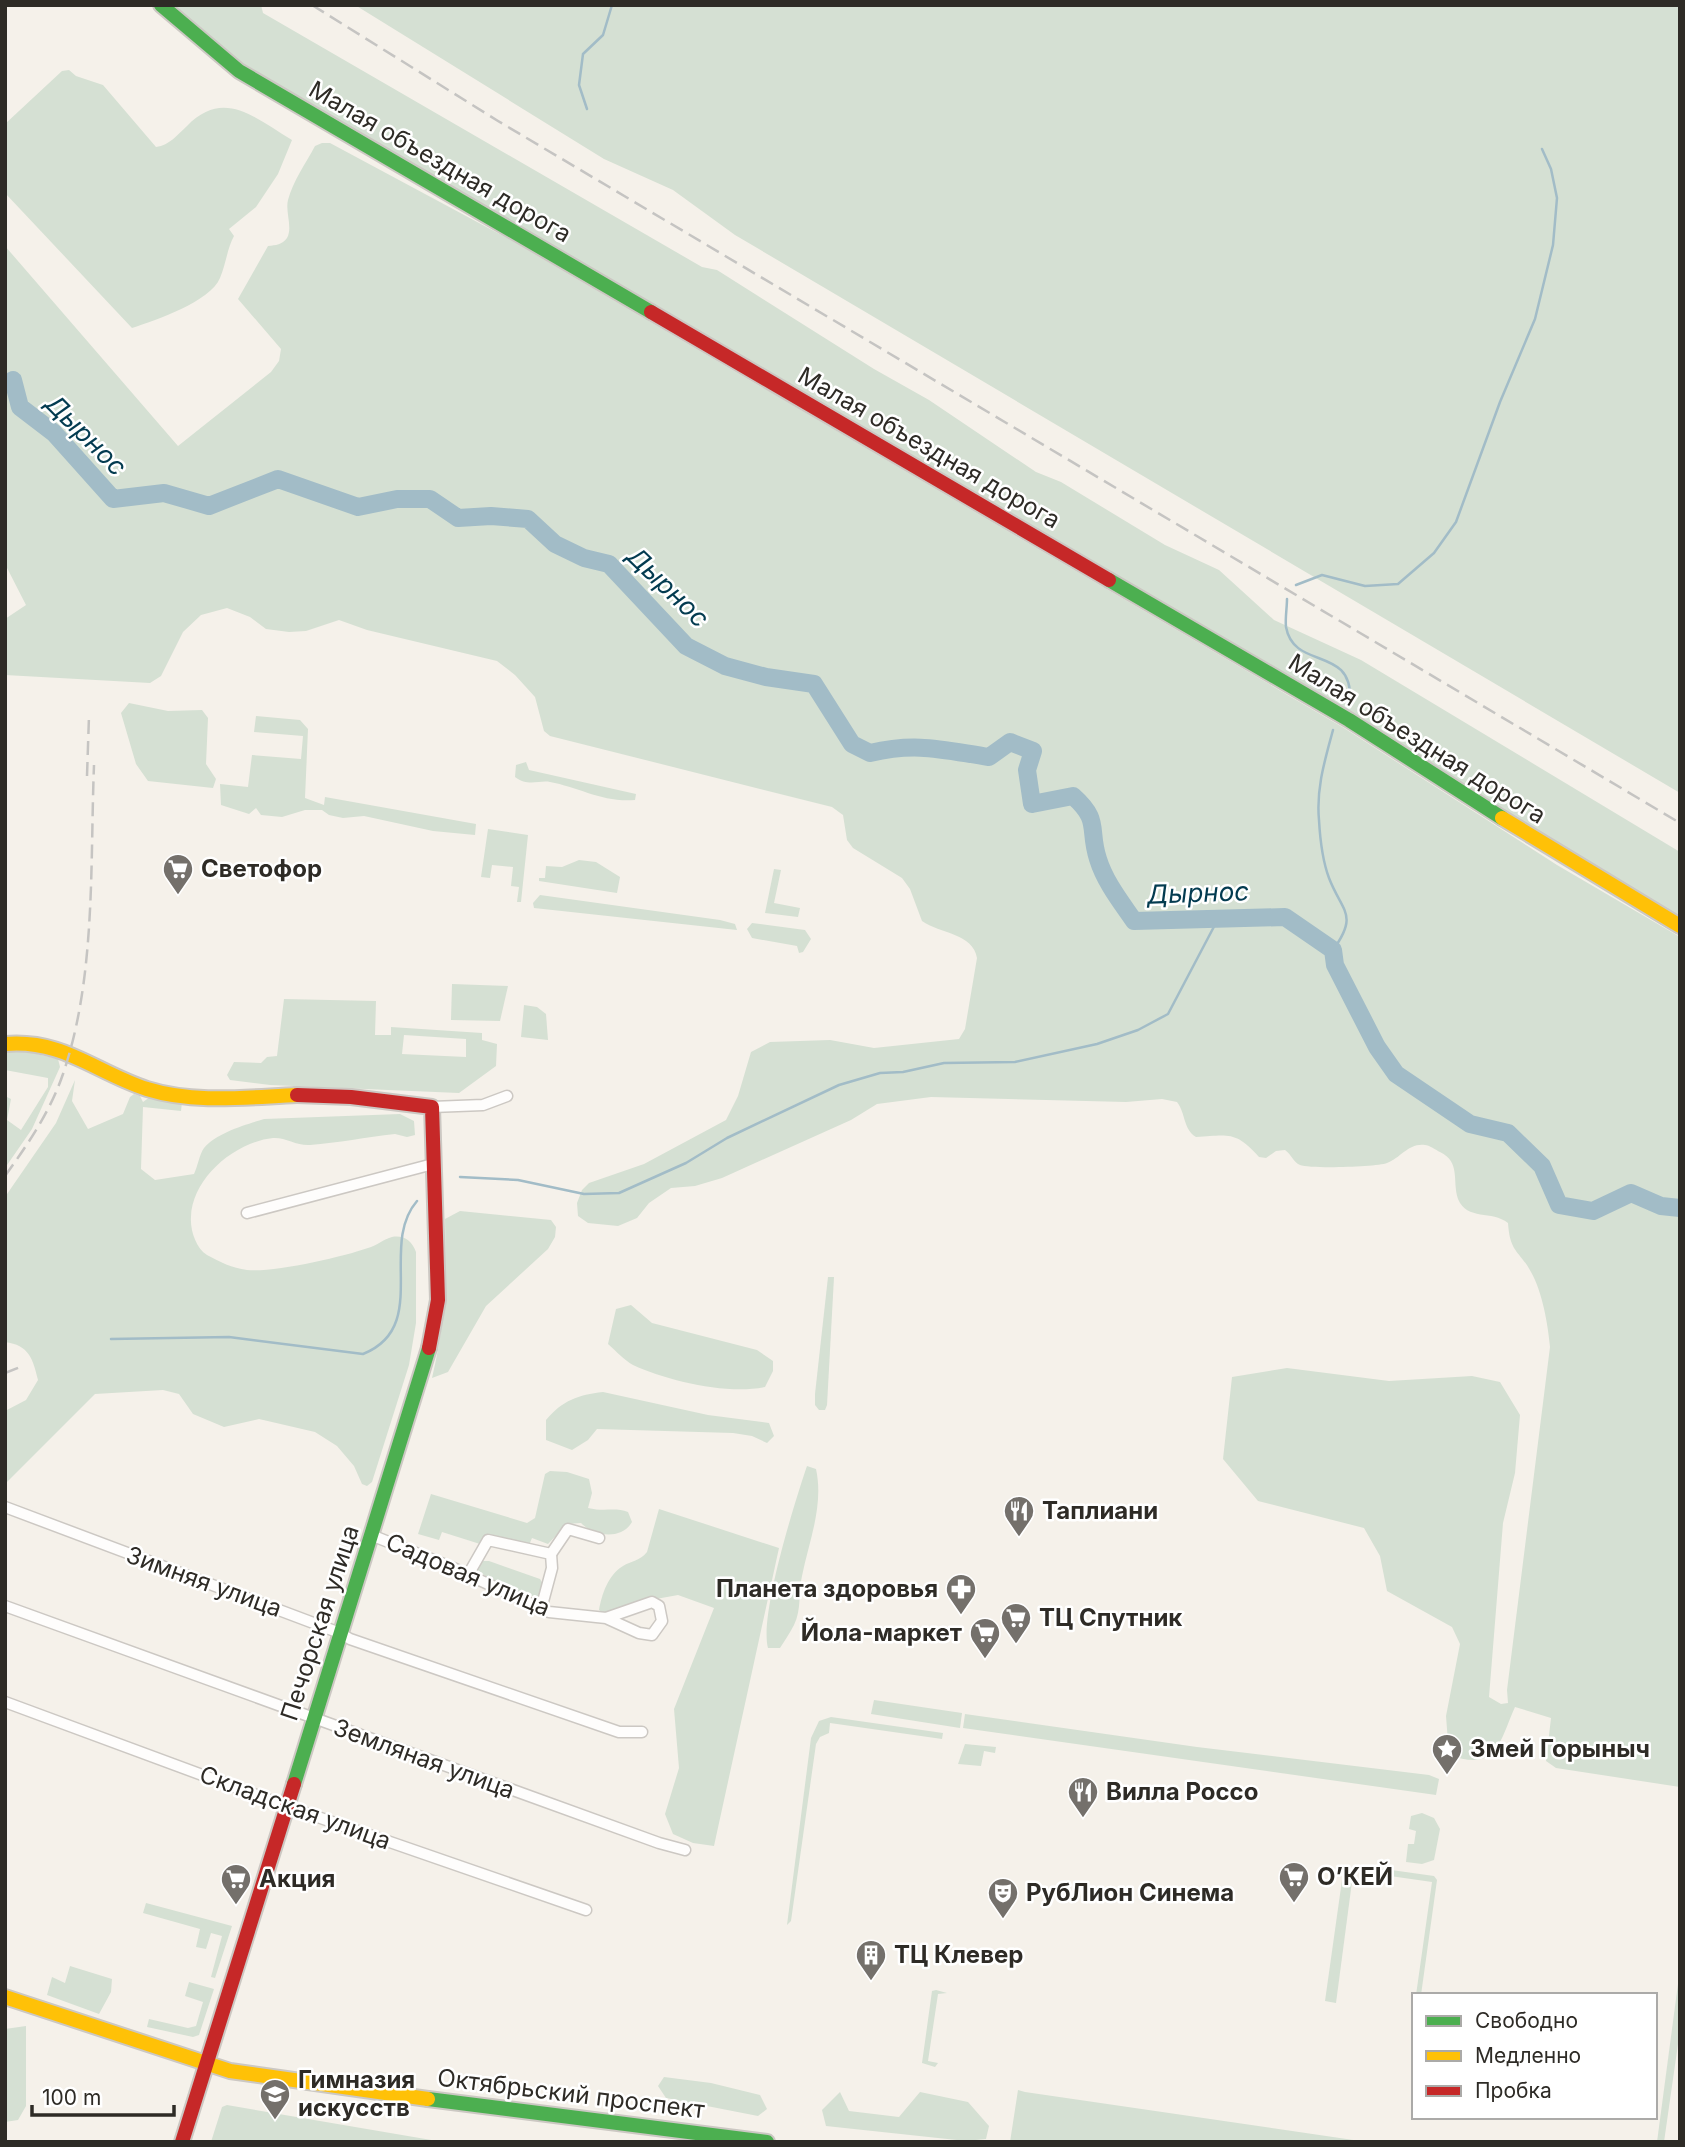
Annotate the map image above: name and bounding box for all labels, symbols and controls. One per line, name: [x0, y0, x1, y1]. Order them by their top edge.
street label: Малая объездная дорога: [304, 75, 576, 249]
street label: Малая объездная дорога: [793, 361, 1065, 535]
water label: Дырнос: [39, 387, 134, 482]
water label: Дырнос: [620, 539, 716, 633]
street label: Малая объездная дорога: [1283, 647, 1551, 830]
supermarket icon: Светофор: [161, 852, 195, 896]
place label: Светофор: [201, 854, 322, 883]
water label: Дырнос: [1145, 875, 1250, 910]
restaurant icon: Таплиани: [1002, 1494, 1036, 1538]
place label: Таплиани: [1042, 1496, 1158, 1525]
street label: Печорская улица: [274, 1522, 365, 1724]
street label: Садовая улица: [382, 1527, 555, 1622]
street label: Зимняя улица: [123, 1540, 286, 1623]
pharmacy icon: Планета здоровья: [944, 1572, 978, 1616]
place label: Планета здоровья: [716, 1574, 938, 1603]
supermarket icon: ТЦ Спутник: [999, 1601, 1033, 1645]
place label: ТЦ Спутник: [1039, 1603, 1182, 1632]
supermarket icon: Йола-маркет: [968, 1616, 1002, 1660]
place label: Йола-маркет: [801, 1617, 962, 1647]
street label: Земляная улица: [330, 1712, 519, 1805]
place icon: Змей Горыныч: [1430, 1732, 1464, 1776]
place label: Змей Горыныч: [1470, 1734, 1650, 1763]
street label: Складская улица: [196, 1759, 395, 1856]
restaurant icon: Вилла Россо: [1066, 1775, 1100, 1819]
place label: Вилла Россо: [1106, 1777, 1258, 1806]
supermarket icon: О’КЕЙ: [1277, 1860, 1311, 1904]
place label: О’КЕЙ: [1317, 1861, 1393, 1891]
supermarket icon: Акция: [219, 1862, 253, 1906]
place label: Акция: [259, 1864, 335, 1893]
theatre icon: РубЛион Синема: [986, 1876, 1020, 1920]
place label: РубЛион Синема: [1026, 1878, 1234, 1907]
building icon: ТЦ Клевер: [854, 1938, 888, 1982]
place label: ТЦ Клевер: [894, 1940, 1023, 1969]
legend: [1412, 1993, 1657, 2119]
text: Свободно: [1475, 2008, 1578, 2033]
text: Медленно: [1475, 2043, 1581, 2068]
street label: Октябрьский проспект: [436, 2063, 706, 2124]
place label: Гимназия искусств: [298, 2065, 415, 2122]
scale bar: [32, 2074, 173, 2118]
school or university icon: Гимназия искусств: [258, 2077, 292, 2121]
text: Пробка: [1475, 2078, 1552, 2103]
text: 100 m: [42, 2085, 101, 2110]

